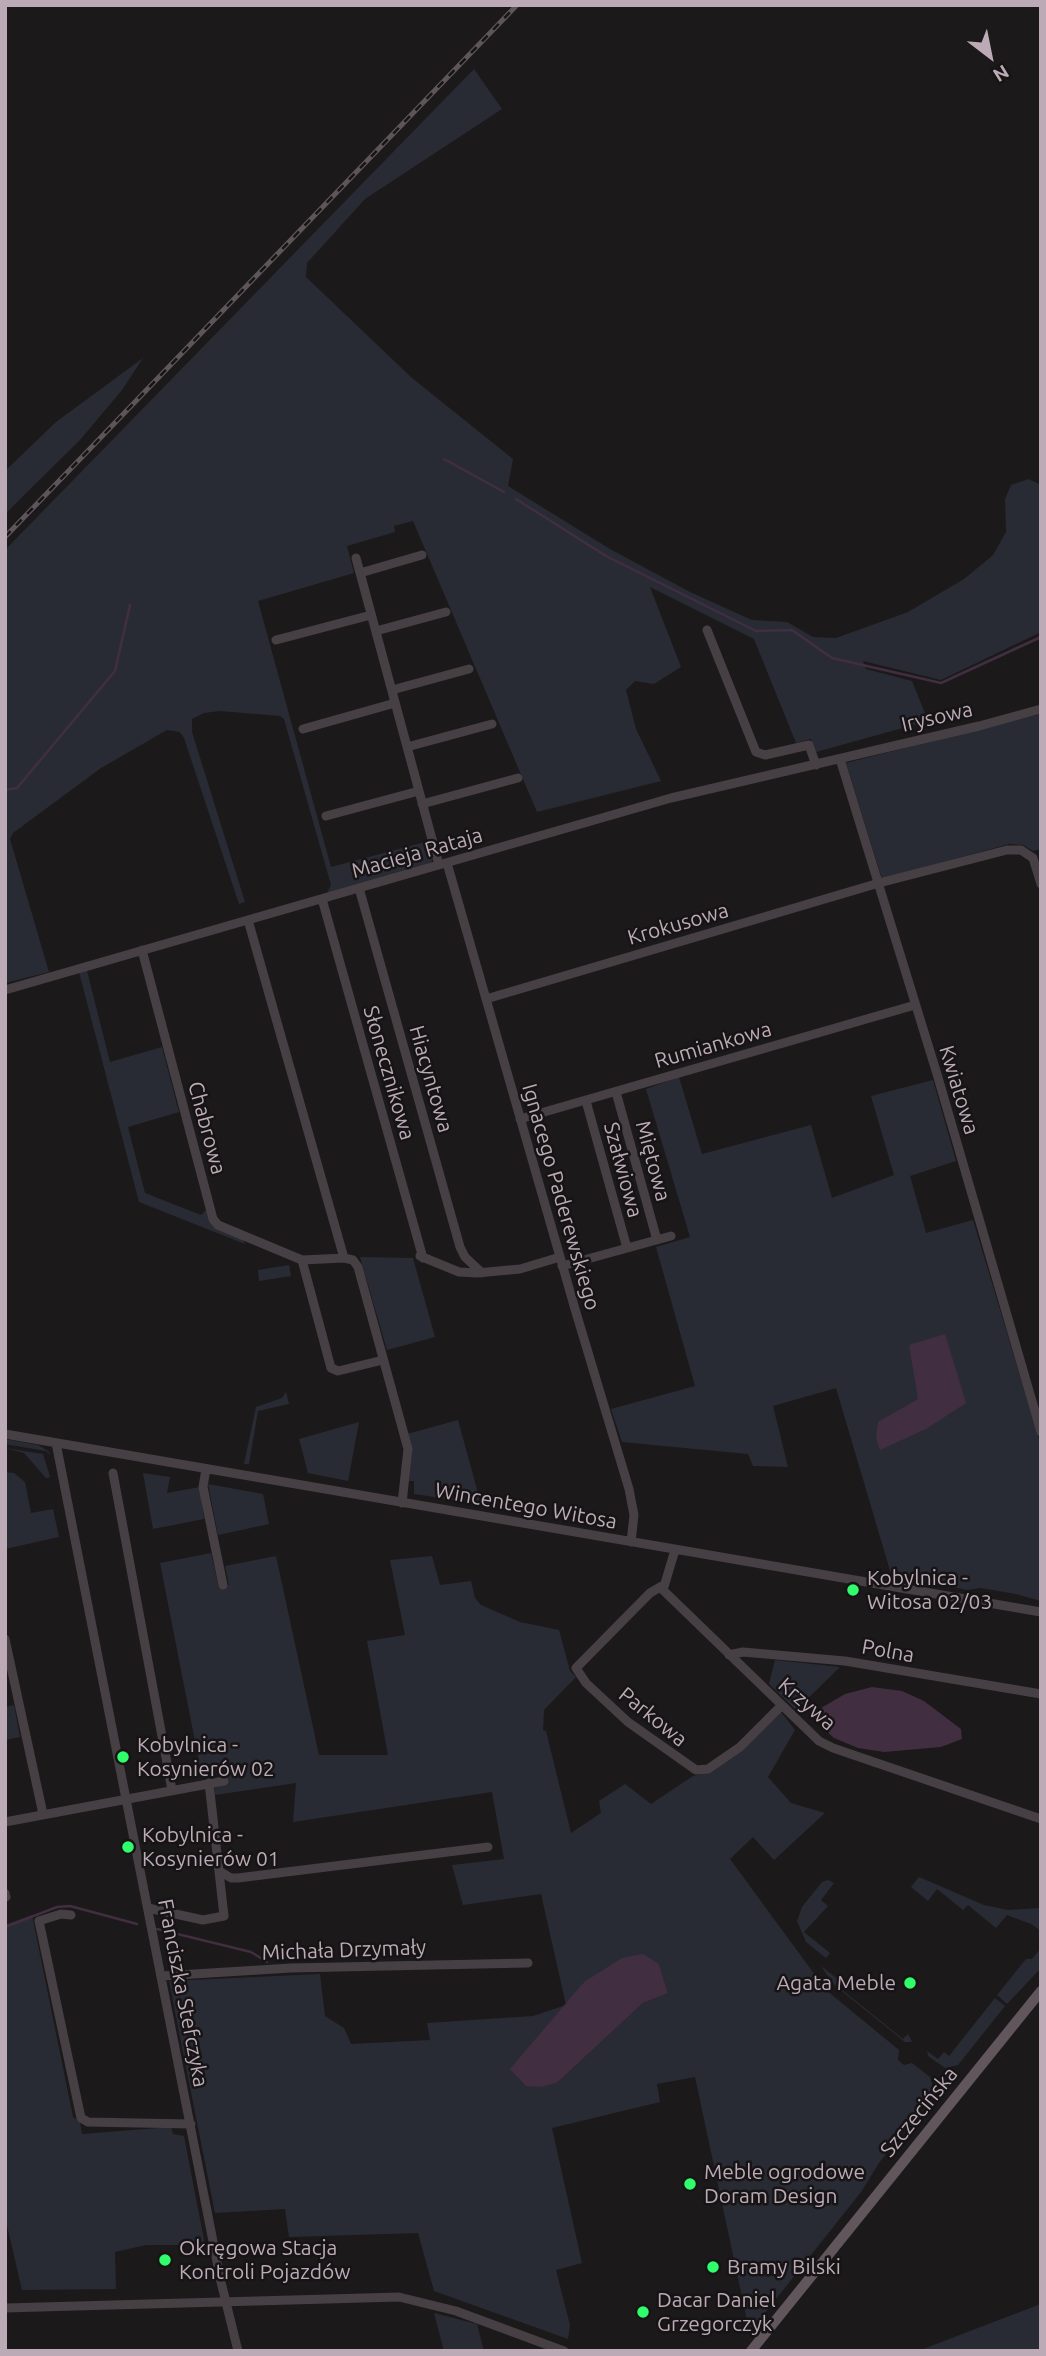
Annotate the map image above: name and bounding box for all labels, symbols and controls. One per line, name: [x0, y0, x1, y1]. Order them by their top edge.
north arrow: [955, 21, 1025, 91]
text: N: [989, 61, 1013, 87]
street label: Irysowa: [899, 697, 975, 737]
street label: Macieja Rataja: [349, 822, 485, 884]
street label: Krokusowa: [625, 898, 731, 950]
street label: Słonecznikowa: [358, 1003, 420, 1143]
street label: Rumiankowa: [652, 1016, 774, 1074]
street label: Hiacyntowa: [404, 1023, 458, 1135]
street label: Kwiatowa: [934, 1042, 984, 1138]
street label: Chabrowa: [183, 1079, 231, 1177]
street label: Ignacego Paderewskiego: [517, 1081, 605, 1313]
street label: Miętowa: [630, 1118, 676, 1204]
street label: Szałwiowa: [598, 1120, 648, 1220]
street label: Wincentego Witosa: [433, 1478, 619, 1534]
place label: Kobylnica - Witosa 02/03: [867, 1565, 992, 1615]
marker: Kobylnica - Witosa 02/03: [845, 1582, 861, 1598]
street label: Polna: [860, 1634, 916, 1668]
street label: Krzywa: [773, 1672, 841, 1736]
street label: Parkowa: [614, 1682, 692, 1752]
place label: Kobylnica - Kosynierów 02: [137, 1732, 275, 1782]
marker: Kobylnica - Kosynierów 02: [115, 1749, 131, 1765]
place label: Kobylnica - Kosynierów 01: [142, 1822, 280, 1872]
marker: Kobylnica - Kosynierów 01: [120, 1839, 136, 1855]
street label: Franciszka Stefczyka: [152, 1897, 214, 2089]
street label: Michała Drzymały: [261, 1935, 427, 1965]
place label: Agata Meble: [776, 1970, 896, 1996]
marker: Agata Meble: [902, 1975, 918, 1991]
street label: Szczecińska: [875, 2062, 963, 2162]
place label: Meble ogrodowe Doram Design: [704, 2159, 865, 2209]
marker: Meble ogrodowe Doram Design: [682, 2176, 698, 2192]
place label: Okręgowa Stacja Kontroli Pojazdów: [179, 2235, 350, 2285]
marker: Okręgowa Stacja Kontroli Pojazdów: [157, 2252, 173, 2268]
place label: Bramy Bilski: [727, 2254, 841, 2280]
marker: Bramy Bilski: [705, 2259, 721, 2275]
place label: Dacar Daniel Grzegorczyk: [657, 2287, 776, 2337]
marker: Dacar Daniel Grzegorczyk: [635, 2304, 651, 2320]

